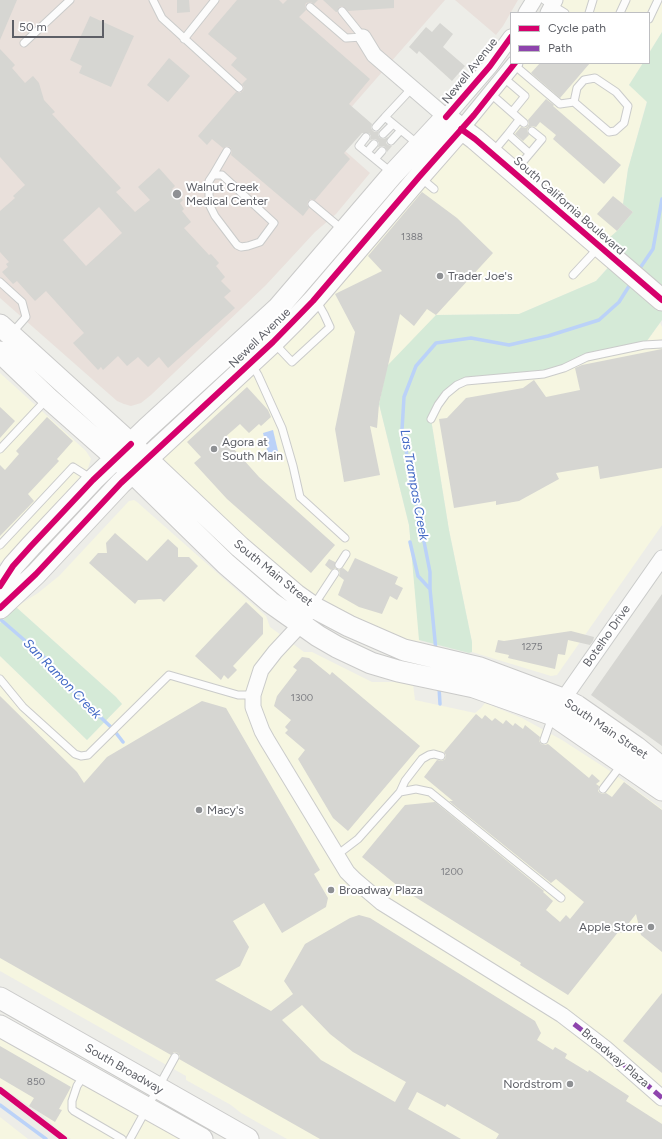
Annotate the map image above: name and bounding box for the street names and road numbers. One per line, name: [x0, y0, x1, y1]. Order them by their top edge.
street label: Newell Avenue: [439, 35, 501, 107]
street label: South California Boulevard: [510, 154, 628, 258]
street label: Newell Avenue: [226, 305, 294, 371]
street label: South Main Street: [231, 537, 315, 609]
street label: Botelho Drive: [580, 602, 634, 670]
street label: South Main Street: [562, 696, 650, 762]
street label: Broadway Plaza: [578, 1026, 652, 1090]
street label: South Broadway: [82, 1041, 166, 1097]

